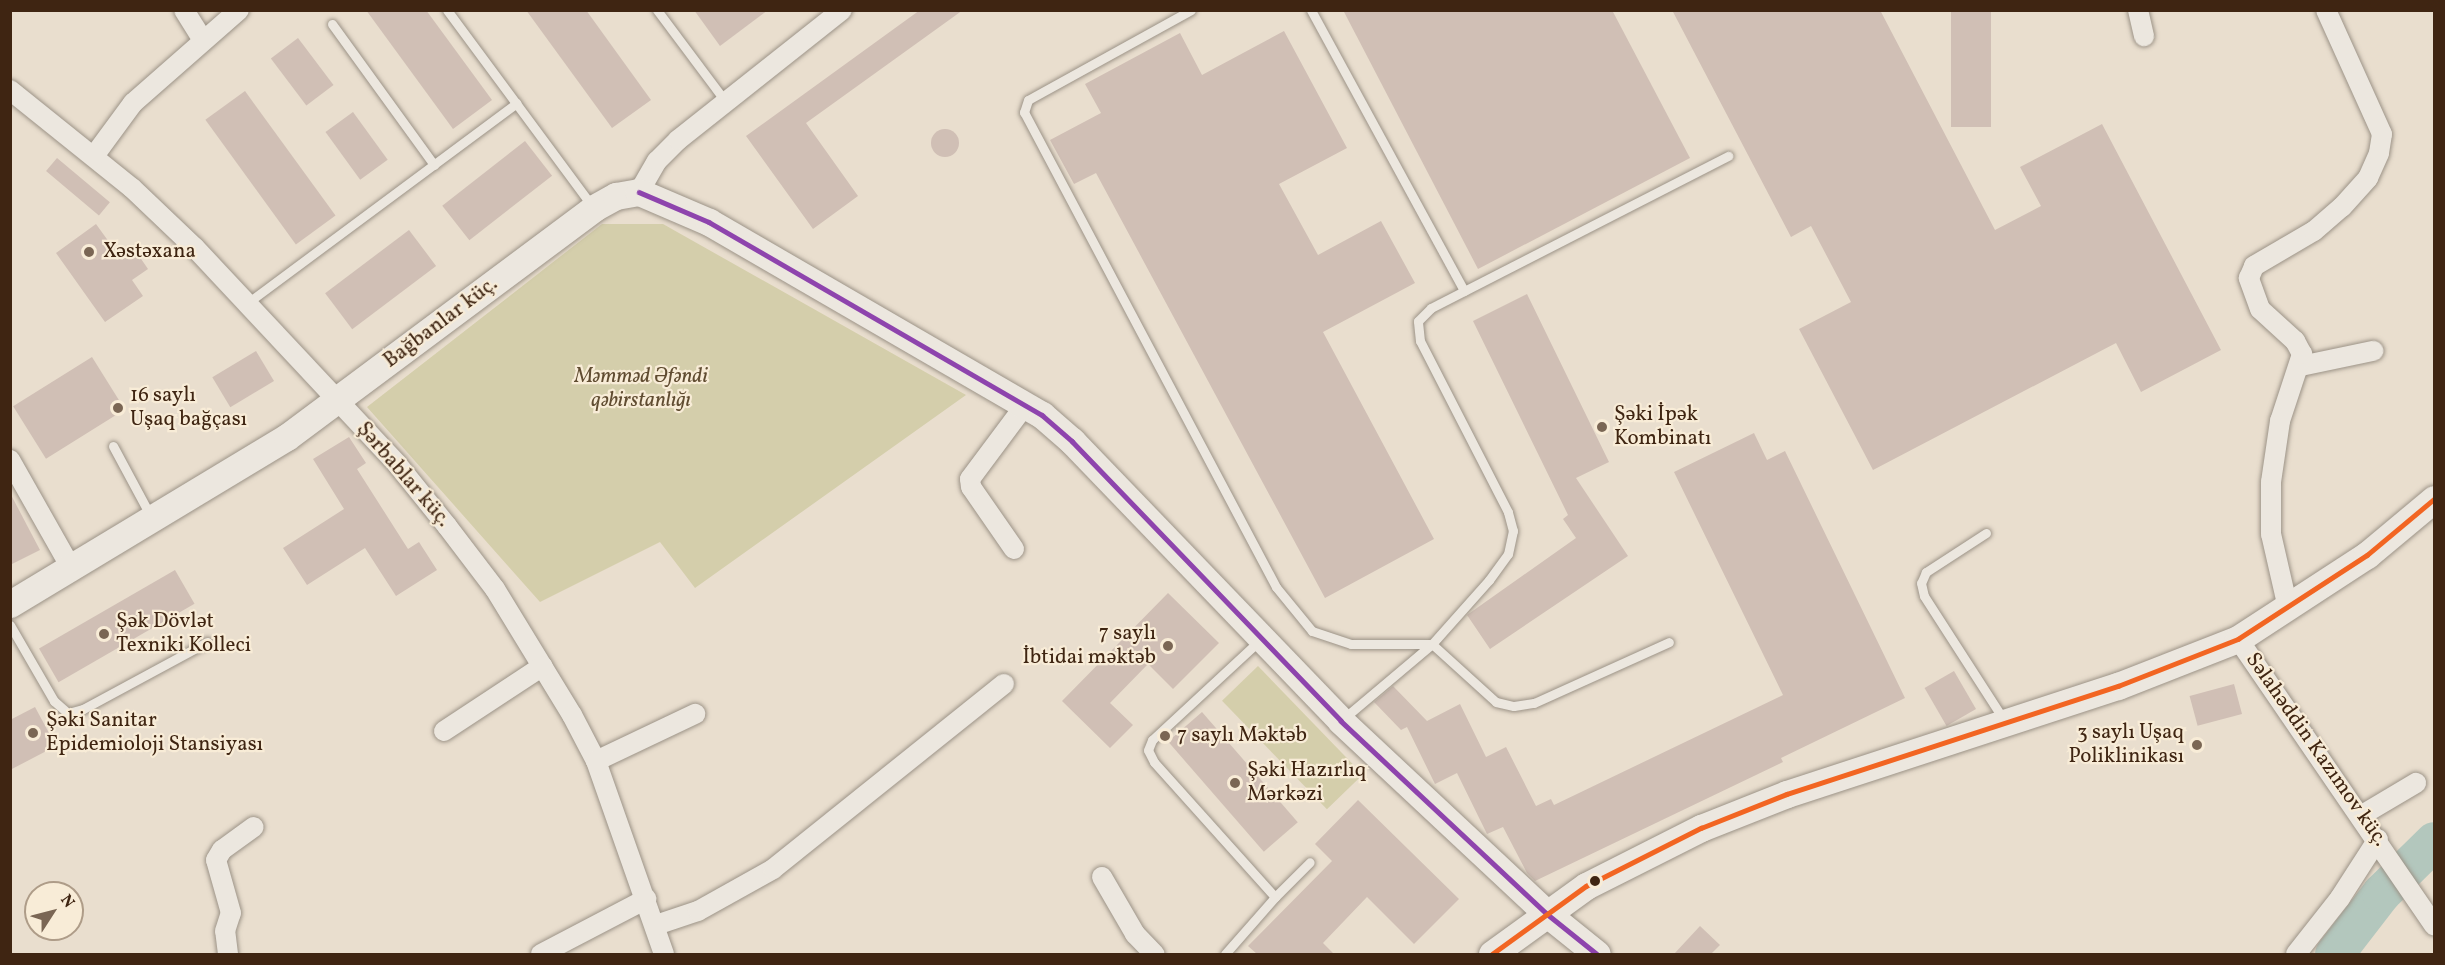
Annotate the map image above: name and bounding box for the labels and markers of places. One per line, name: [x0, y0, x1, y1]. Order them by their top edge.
place label: Xəstəxana: [103, 239, 196, 265]
marker: Xəstəxana: [80, 243, 98, 261]
place label: 16 saylı Uşaq bağçası: [130, 383, 247, 433]
marker: 16 saylı Uşaq bağçası: [111, 401, 125, 415]
place label: Şəki İpək Kombinatı: [1614, 402, 1711, 452]
marker: Şəki İpək Kombinatı: [1595, 420, 1609, 434]
place label: Şək Dövlət Texniki Kolleci: [116, 609, 251, 659]
place label: 7 saylı İbtidai məktəb: [1022, 621, 1156, 671]
marker: Şək Dövlət Texniki Kolleci: [97, 627, 111, 641]
marker: 7 saylı İbtidai məktəb: [1161, 639, 1175, 653]
place label: Şəki Sanitar Epidemioloji Stansiyası: [46, 708, 263, 758]
place label: 3 saylı Uşaq Poliklinikası: [2069, 720, 2184, 770]
place label: 7 saylı Məktəb: [1177, 723, 1307, 749]
marker: Şəki Sanitar Epidemioloji Stansiyası: [24, 724, 42, 742]
marker: 7 saylı Məktəb: [1158, 729, 1172, 743]
marker: 3 saylı Uşaq Poliklinikası: [2188, 736, 2206, 754]
place label: Şəki Hazırlıq Mərkəzi: [1247, 758, 1366, 808]
marker: Şəki Hazırlıq Mərkəzi: [1228, 776, 1242, 790]
unlabelled marker: [1589, 875, 1601, 887]

